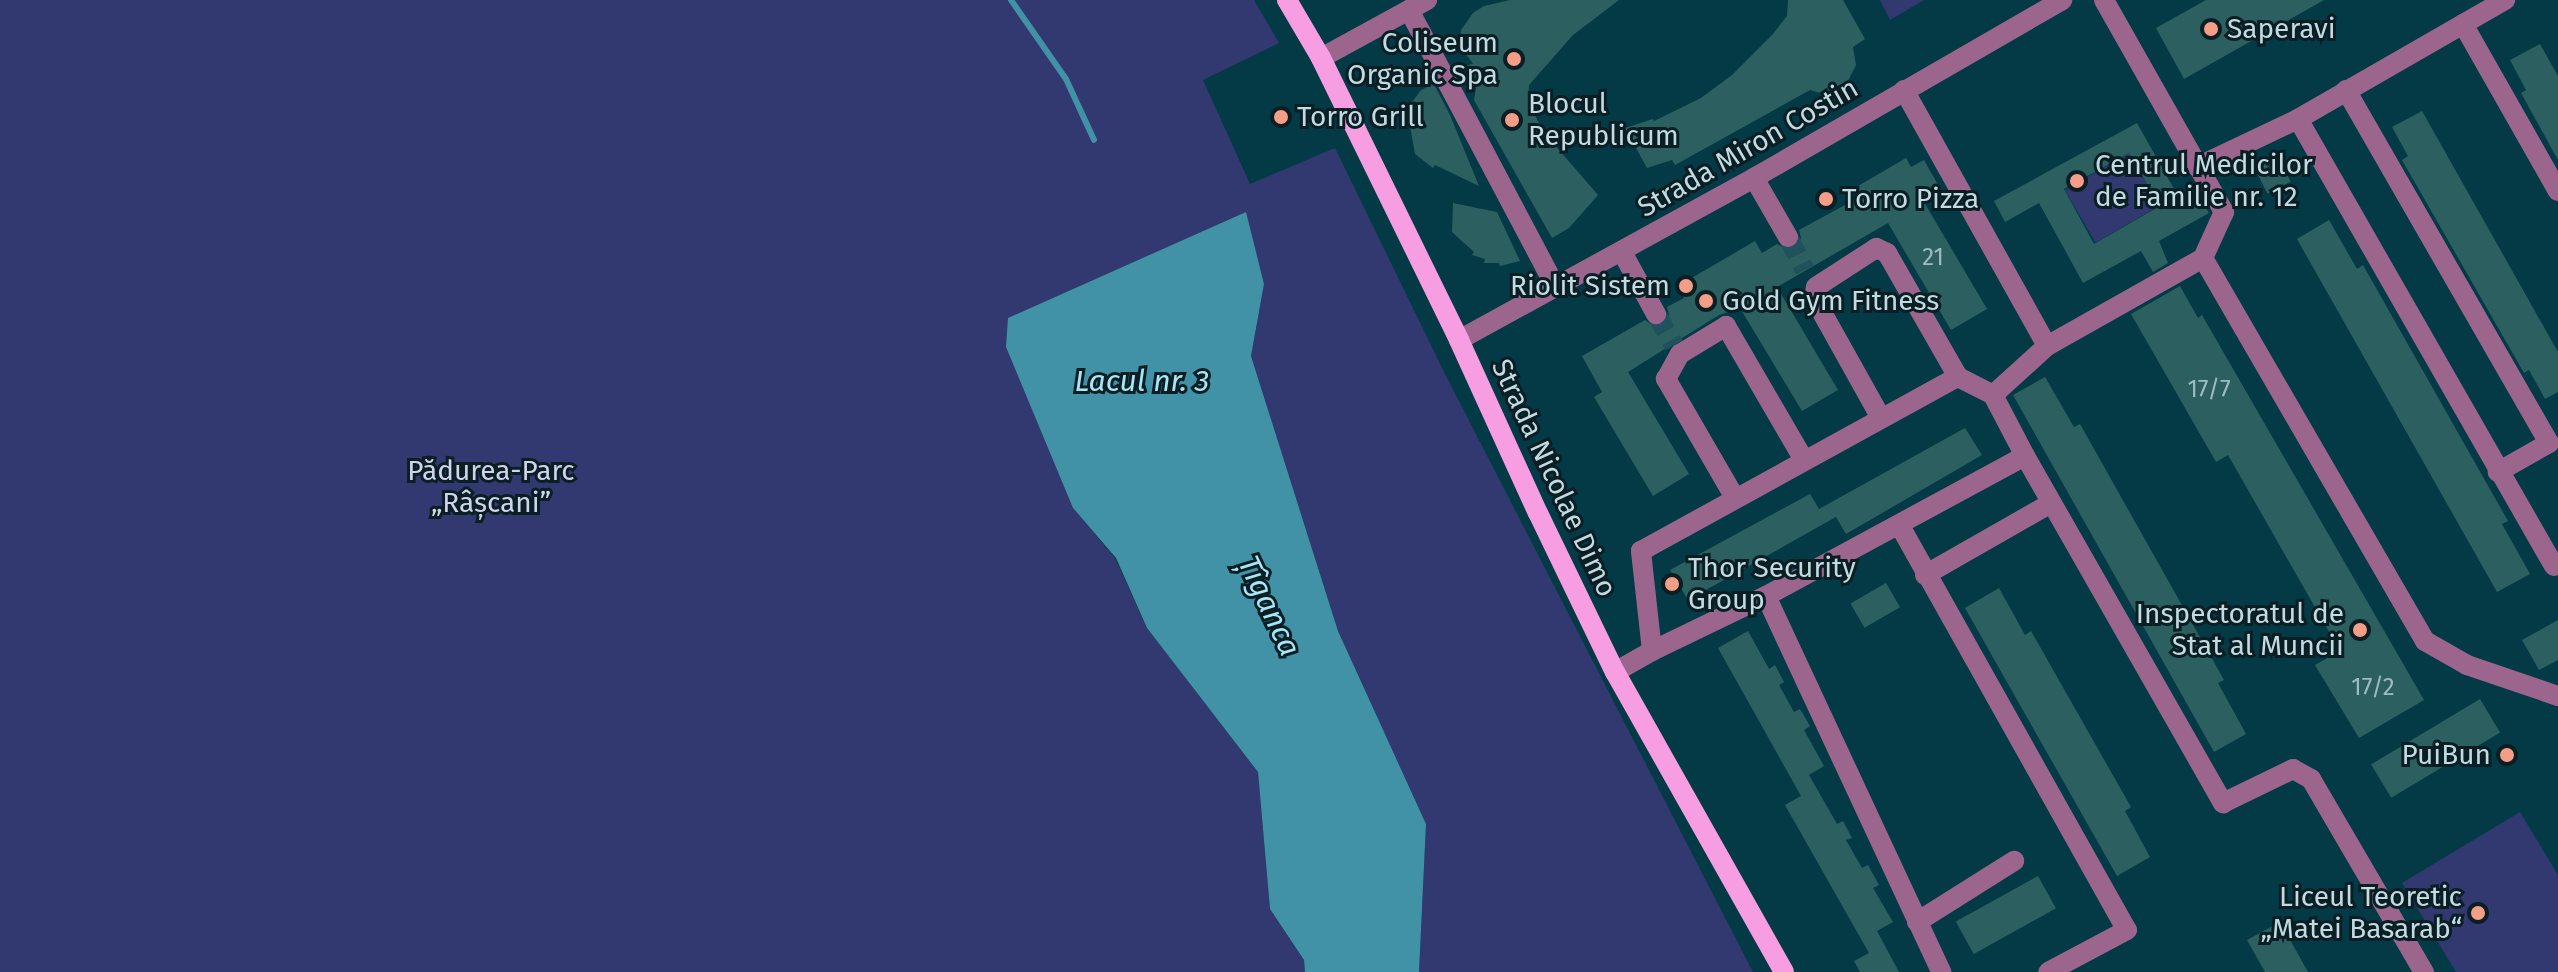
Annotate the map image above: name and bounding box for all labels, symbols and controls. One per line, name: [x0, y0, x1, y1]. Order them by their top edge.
place label: Saperavi: [2227, 12, 2336, 46]
marker: Saperavi: [2202, 20, 2220, 38]
place label: Coliseum Organic Spa: [1347, 26, 1498, 92]
marker: Coliseum Organic Spa: [1505, 50, 1523, 68]
street label: Strada Miron Costin: [1632, 71, 1864, 225]
place label: Blocul Republicum: [1528, 87, 1679, 153]
place label: Torro Grill: [1297, 100, 1424, 134]
marker: Torro Grill: [1272, 108, 1290, 126]
marker: Blocul Republicum: [1503, 111, 1521, 129]
place label: Centrul Medicilor de Familie nr. 12: [2095, 148, 2313, 214]
marker: Centrul Medicilor de Familie nr. 12: [2066, 170, 2088, 192]
place label: Torro Pizza: [1842, 182, 1979, 216]
marker: Torro Pizza: [1817, 190, 1835, 208]
house number: 21: [1922, 244, 1944, 272]
place label: Riolit Sistem: [1510, 269, 1670, 303]
marker: Riolit Sistem: [1677, 277, 1695, 295]
place label: Gold Gym Fitness: [1722, 284, 1939, 318]
marker: Gold Gym Fitness: [1697, 292, 1715, 310]
street label: Strada Nicolae Dimo: [1484, 354, 1624, 602]
water label: Lacul nr. 3: [1075, 363, 1209, 399]
house number: 17/7: [2187, 376, 2231, 404]
park label: Pădurea-Parc „Râșcani”: [407, 454, 575, 520]
water label: Țîganca: [1230, 550, 1308, 662]
place label: Thor Security Group: [1688, 551, 1856, 617]
marker: Thor Security Group: [1663, 575, 1681, 593]
place label: Inspectoratul de Stat al Muncii: [2136, 597, 2344, 663]
marker: Inspectoratul de Stat al Muncii: [2351, 621, 2369, 639]
house number: 17/2: [2351, 674, 2395, 702]
place label: PuiBun: [2402, 738, 2491, 772]
marker: PuiBun: [2498, 746, 2516, 764]
place label: Liceul Teoretic „Matei Basarab“: [2261, 880, 2462, 946]
marker: Liceul Teoretic „Matei Basarab“: [2469, 904, 2487, 922]

